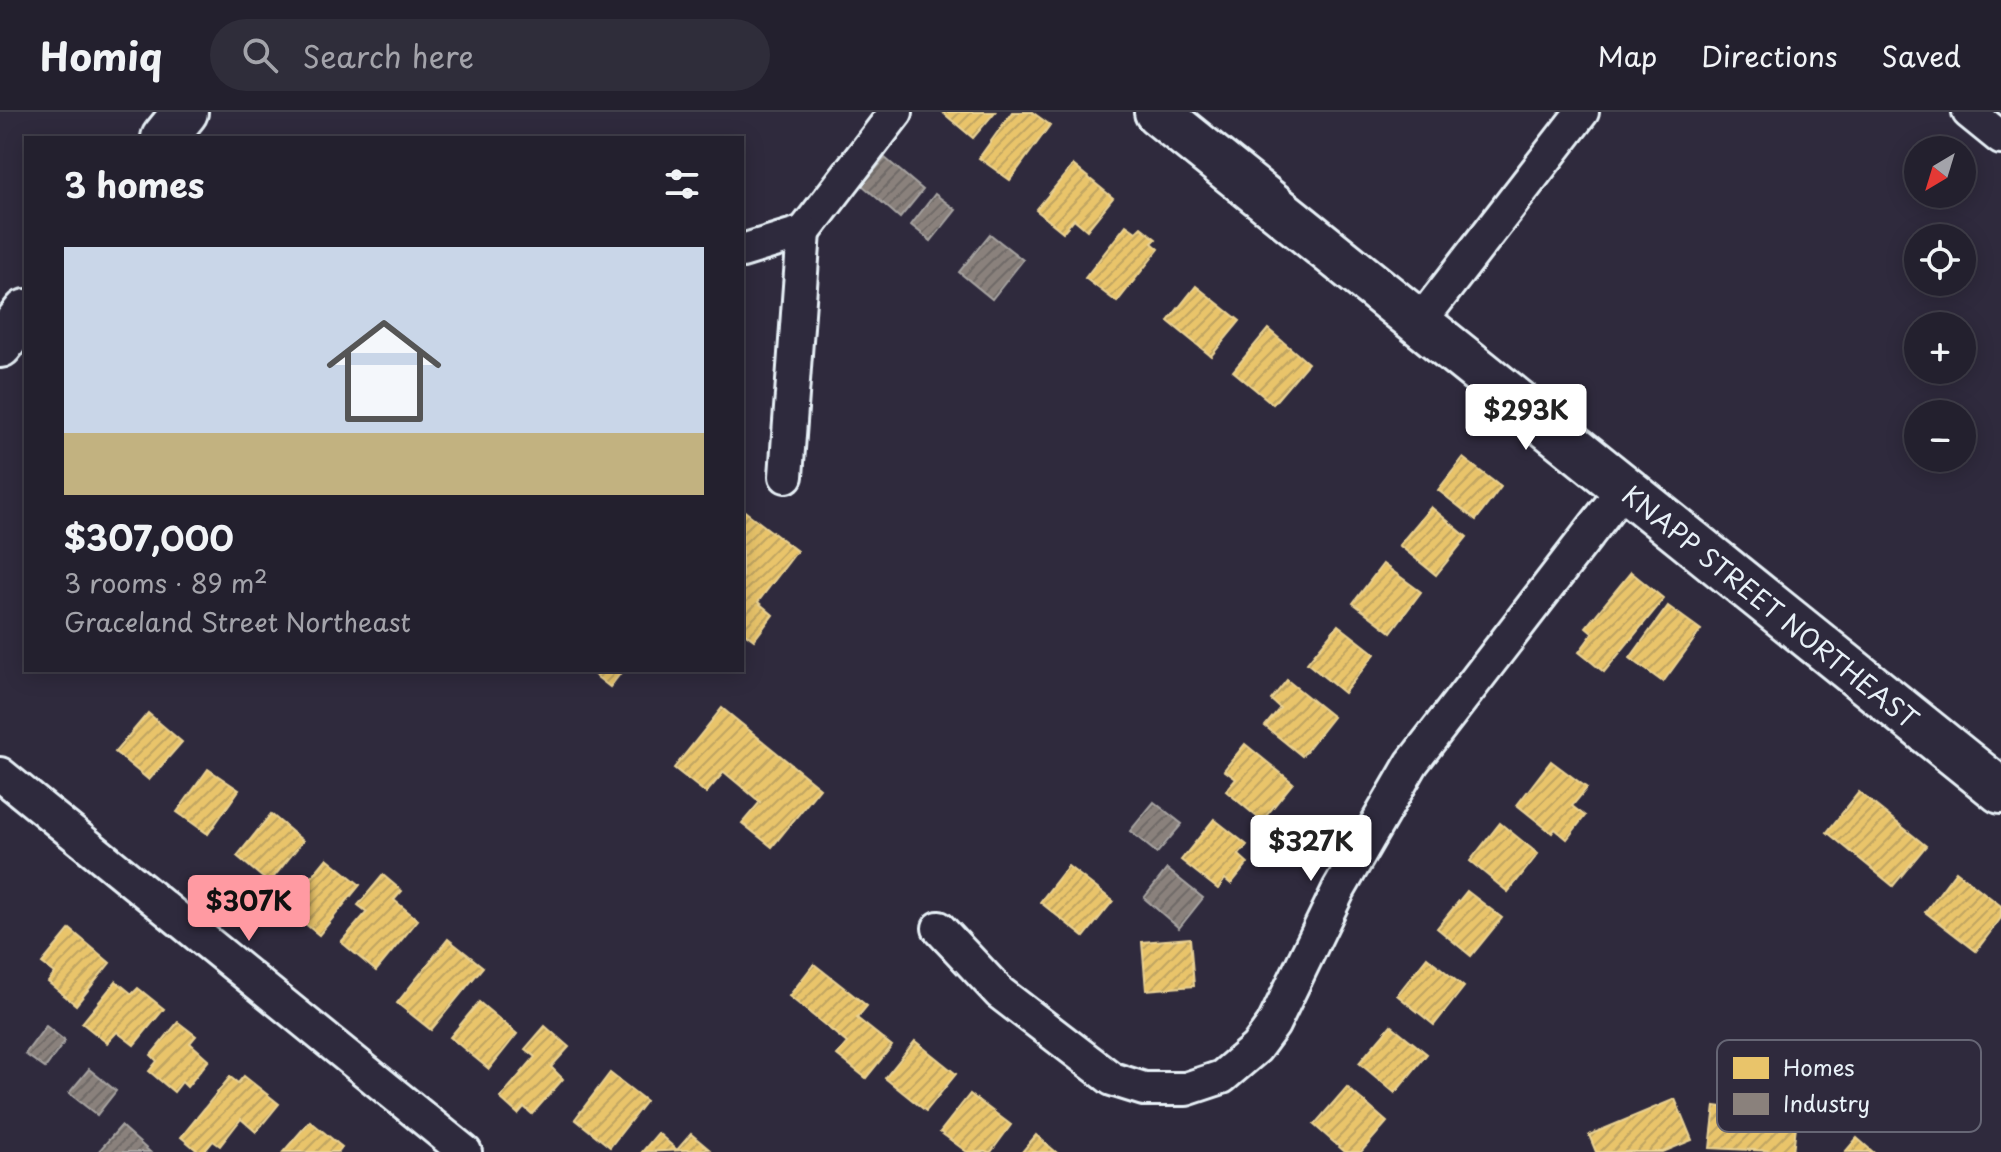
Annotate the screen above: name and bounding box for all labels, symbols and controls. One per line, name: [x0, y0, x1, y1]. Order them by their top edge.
search box: [210, 19, 770, 91]
text: Homiq: [40, 27, 162, 84]
icon: search: [238, 33, 282, 77]
text: Search here: [302, 33, 474, 78]
text: Map: [1598, 34, 1657, 77]
text: Directions: [1701, 34, 1838, 77]
text: Saved: [1882, 34, 1961, 77]
north arrow: [1904, 136, 1976, 208]
map controls: [1904, 136, 1976, 472]
text: 3 homes: [64, 158, 204, 210]
icon: filters: [660, 162, 704, 206]
button: locate: [1904, 224, 1976, 296]
icon: home: [312, 299, 456, 443]
button: +: [1904, 312, 1976, 384]
pin: $293K: [1470, 384, 1582, 452]
text: $293K: [1484, 390, 1568, 429]
button: −: [1904, 400, 1976, 472]
street label: KNAPP STREET NORTHEAST: [1614, 475, 1928, 737]
text: $307,000: [64, 511, 234, 563]
text: 3 rooms · 89 m²: [64, 563, 268, 602]
text: Graceland Street Northeast: [64, 602, 411, 641]
pin: $327K: [1255, 815, 1367, 883]
text: $327K: [1268, 821, 1354, 860]
pin: $307K: [193, 875, 305, 943]
text: $307K: [206, 881, 292, 920]
legend: [1717, 1040, 1981, 1132]
text: Homes: [1783, 1050, 1854, 1083]
text: Industry: [1783, 1086, 1870, 1119]

